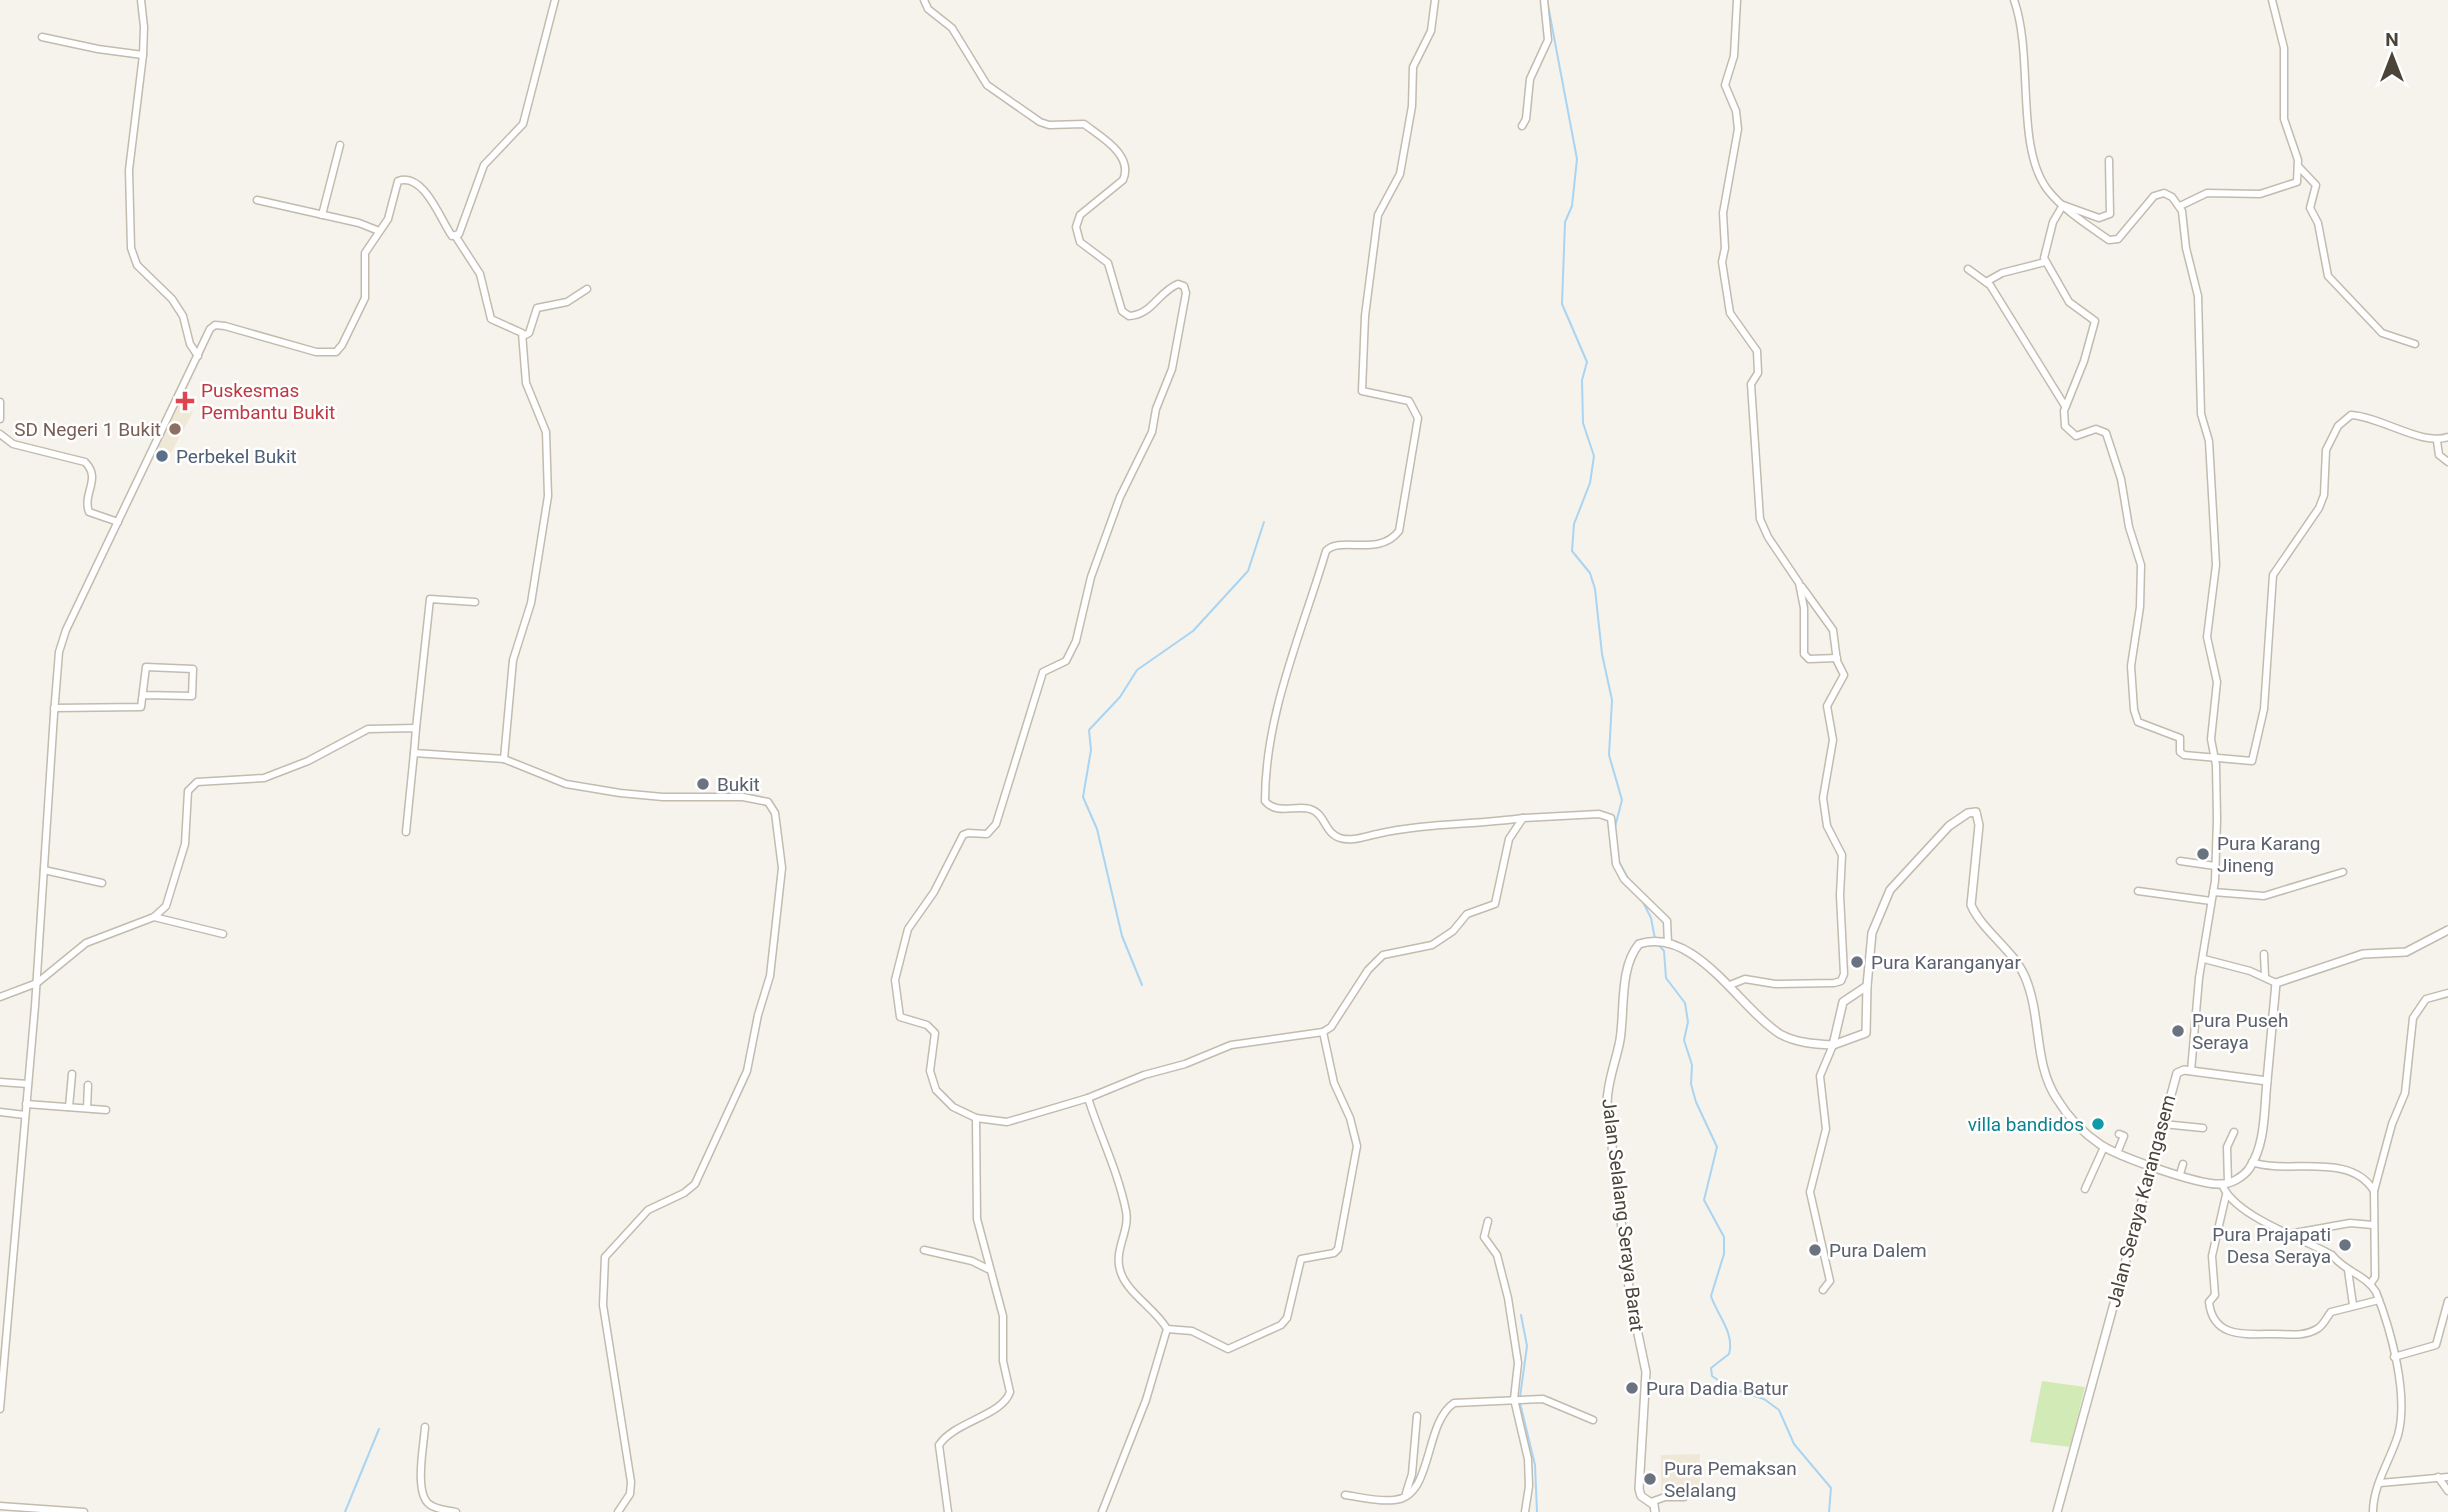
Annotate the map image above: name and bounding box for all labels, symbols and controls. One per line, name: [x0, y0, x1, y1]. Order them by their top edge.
north arrow: [2357, 21, 2427, 91]
text: N: [2385, 28, 2399, 51]
place label: Puskesmas Pembantu Bukit: [201, 379, 335, 424]
marker: Puskesmas Pembantu Bukit: [175, 391, 195, 411]
place label: SD Negeri 1 Bukit: [14, 418, 161, 441]
marker: SD Negeri 1 Bukit: [167, 421, 183, 437]
place label: Perbekel Bukit: [176, 445, 297, 468]
marker: Perbekel Bukit: [154, 448, 170, 464]
place label: Bukit: [717, 773, 760, 796]
marker: Bukit: [695, 776, 711, 792]
place label: Pura Karang Jineng: [2217, 832, 2320, 877]
marker: Pura Karang Jineng: [2195, 846, 2211, 862]
place label: Pura Karanganyar: [1871, 951, 2021, 974]
marker: Pura Karanganyar: [1849, 954, 1865, 970]
place label: Pura Puseh Seraya: [2192, 1009, 2288, 1054]
marker: Pura Puseh Seraya: [2170, 1023, 2186, 1039]
street label: Jalan Seraya Karangasem: [2102, 1092, 2180, 1310]
street label: Jalan Selalang Seraya Barat: [1597, 1097, 1649, 1333]
place label: villa bandidos: [1968, 1113, 2084, 1136]
marker: villa bandidos: [2090, 1116, 2106, 1132]
place label: Pura Prajapati Desa Seraya: [2212, 1223, 2331, 1268]
marker: Pura Prajapati Desa Seraya: [2337, 1237, 2353, 1253]
place label: Pura Dalem: [1829, 1239, 1927, 1262]
marker: Pura Dalem: [1807, 1242, 1823, 1258]
place label: Pura Dadia Batur: [1646, 1377, 1789, 1400]
marker: Pura Dadia Batur: [1624, 1380, 1640, 1396]
place label: Pura Pemaksan Selalang: [1664, 1457, 1797, 1502]
marker: Pura Pemaksan Selalang: [1642, 1471, 1658, 1487]

